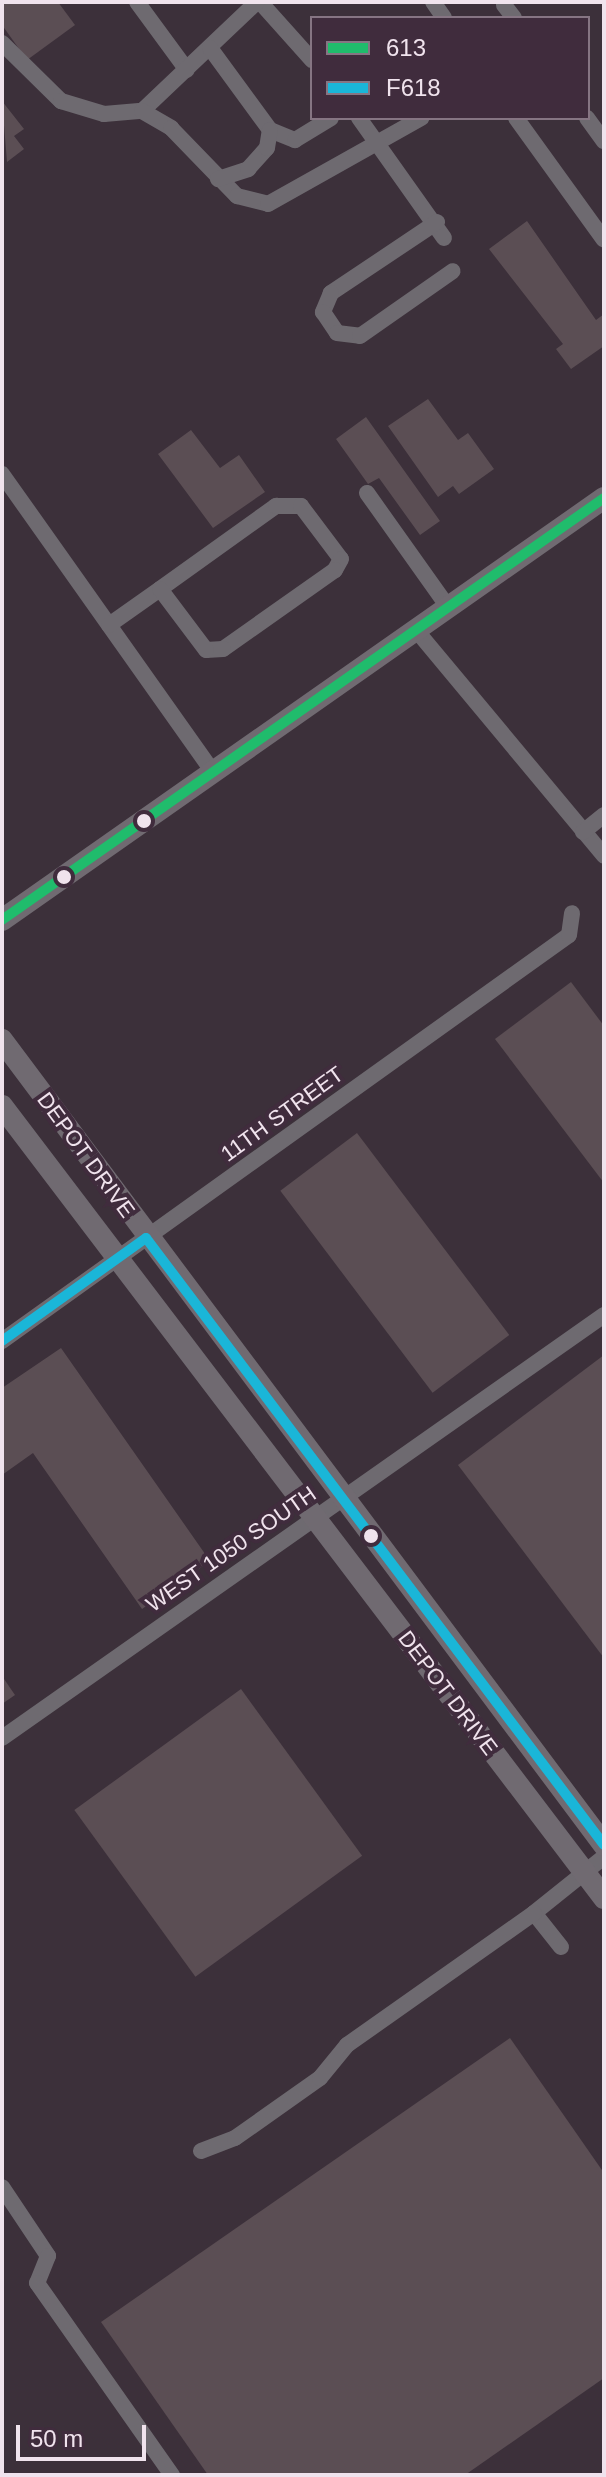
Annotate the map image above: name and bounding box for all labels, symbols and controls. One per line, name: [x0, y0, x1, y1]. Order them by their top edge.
legend: [310, 16, 590, 120]
text: 613: [386, 34, 426, 61]
text: F618: [386, 74, 441, 101]
unlabelled marker: [136, 813, 152, 829]
unlabelled marker: [56, 869, 72, 885]
street label: 11TH STREET: [216, 1061, 348, 1167]
street label: DEPOT DRIVE: [31, 1087, 141, 1223]
street label: WEST 1050 SOUTH: [141, 1480, 321, 1618]
unlabelled marker: [363, 1528, 379, 1544]
street label: DEPOT DRIVE: [393, 1626, 503, 1760]
scale bar: [20, 2409, 150, 2459]
text: 50 m: [30, 2425, 83, 2452]

